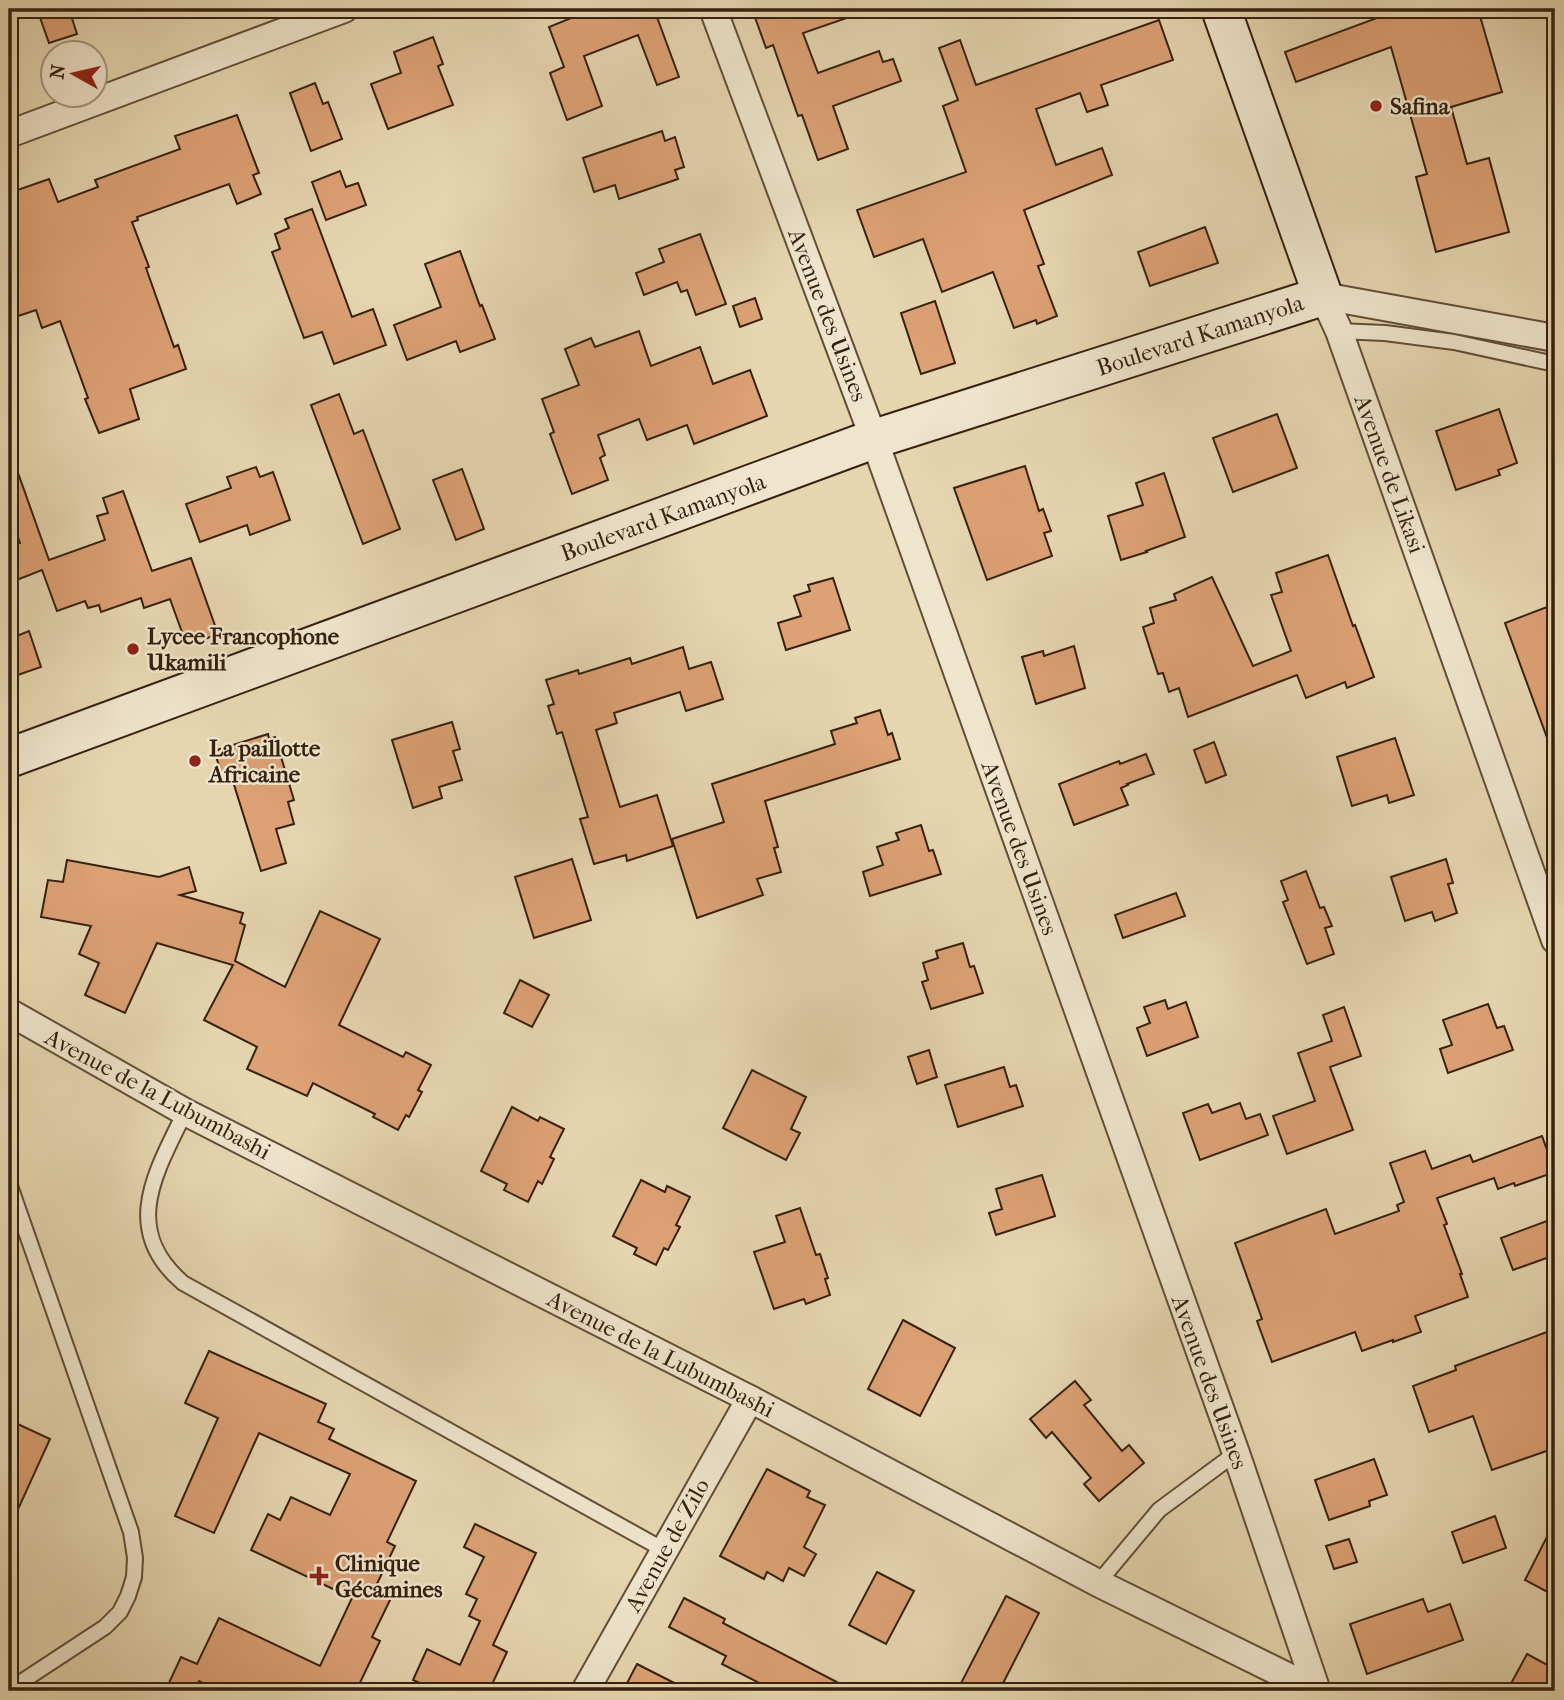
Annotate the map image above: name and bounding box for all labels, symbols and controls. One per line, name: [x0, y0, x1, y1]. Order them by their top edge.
north arrow: [38, 38, 108, 108]
text: N: [46, 63, 70, 80]
place label: Safina: [1390, 93, 1451, 120]
marker: Safina: [1368, 98, 1384, 114]
street label: Avenue des Usines: [782, 224, 873, 405]
street label: Boulevard Kamanyola: [1093, 289, 1307, 382]
street label: Avenue de Likasi: [1348, 390, 1431, 557]
street label: Boulevard Kamanyola: [557, 468, 770, 567]
place label: Lycee Francophone Ukamili: [146, 623, 340, 676]
marker: Lycee Francophone Ukamili: [125, 641, 141, 657]
place label: La paillotte Africaine: [207, 735, 321, 788]
marker: La paillotte Africaine: [187, 753, 203, 769]
street label: Avenue des Usines: [975, 757, 1063, 939]
street label: Avenue de la Lubumbashi: [40, 1023, 275, 1165]
street label: Avenue de la Lubumbashi: [542, 1285, 779, 1424]
street label: Avenue des Usines: [1165, 1291, 1253, 1473]
street label: Avenue de Zilo: [619, 1474, 715, 1617]
place label: Clinique Gécamines: [335, 1550, 443, 1603]
marker: Clinique Gécamines: [309, 1566, 329, 1586]

